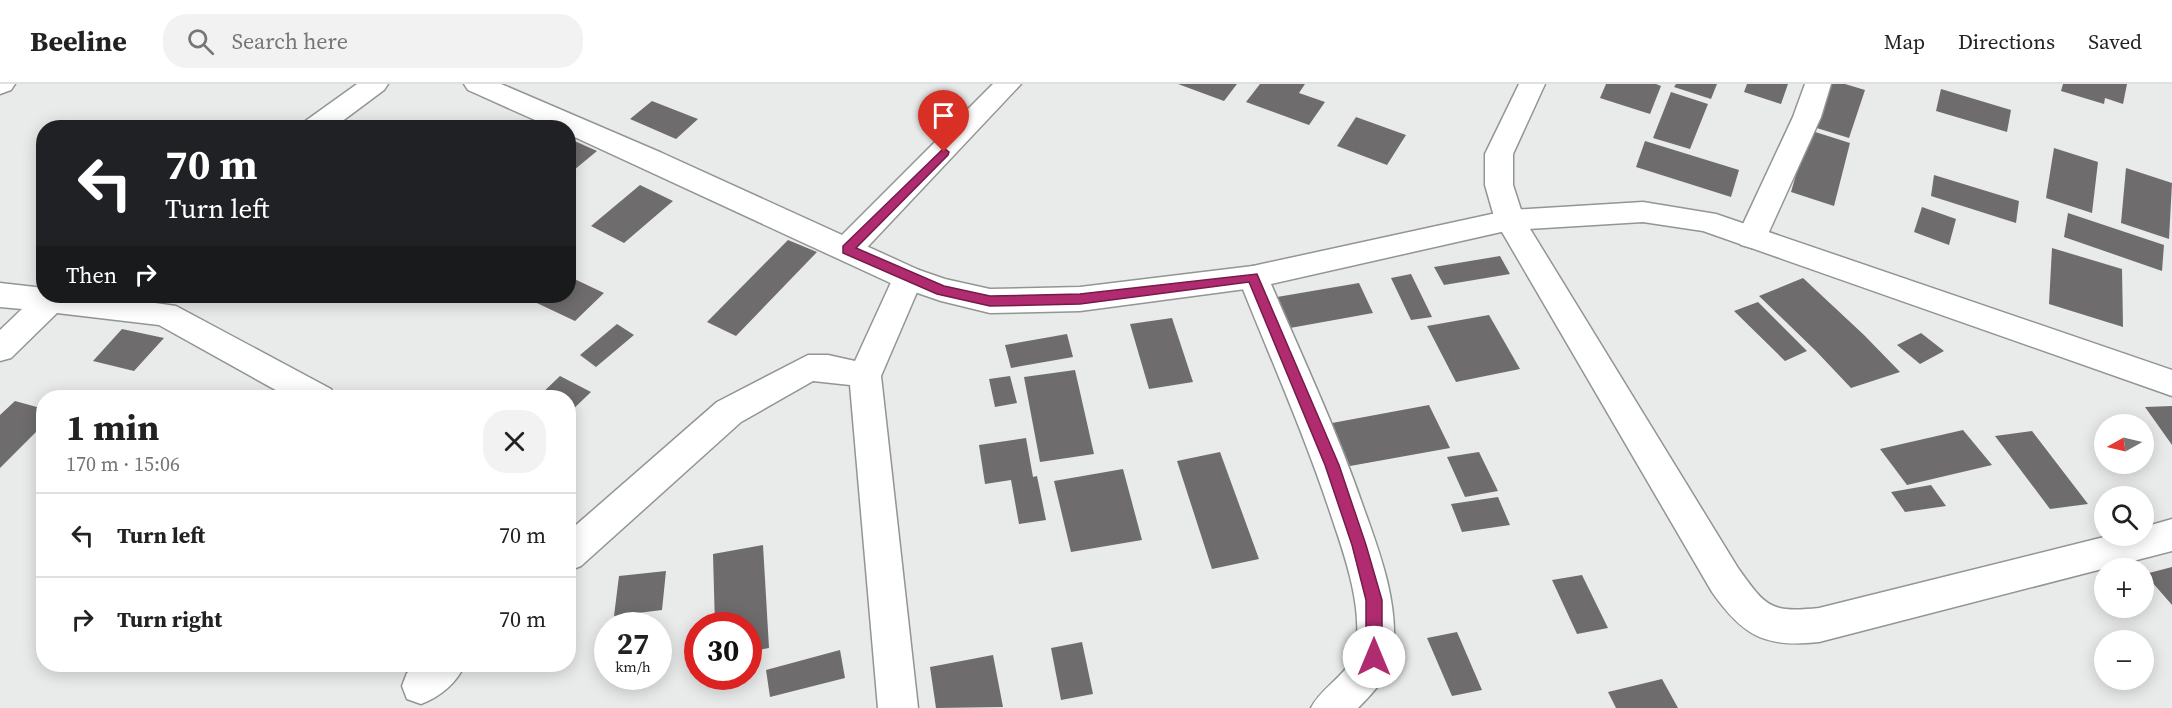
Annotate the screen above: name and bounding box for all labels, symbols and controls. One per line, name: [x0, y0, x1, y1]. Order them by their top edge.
search box: [163, 14, 583, 68]
text: Beeline: [30, 22, 127, 60]
icon: search: [184, 25, 217, 58]
text: Search here: [232, 26, 348, 56]
text: Map: [1884, 27, 1925, 56]
text: Directions: [1958, 27, 2055, 56]
text: Saved: [2088, 27, 2142, 56]
pin: [918, 90, 969, 152]
icon: arrive: [927, 99, 960, 132]
text: 70 m: [165, 135, 258, 193]
icon: left: [66, 144, 144, 222]
text: Turn left: [165, 190, 269, 227]
icon: right: [129, 258, 162, 291]
text: Then: [66, 260, 117, 290]
text: 1 min: [66, 403, 159, 452]
button: close: [483, 410, 546, 473]
north arrow: [2094, 414, 2154, 474]
map controls: [2094, 414, 2154, 690]
text: 170 m · 15:06: [66, 450, 180, 478]
button: search: [2094, 486, 2154, 546]
icon: left: [66, 519, 99, 552]
text: Turn left: [117, 520, 205, 550]
text: 70 m: [499, 520, 546, 550]
button: +: [2094, 558, 2154, 618]
icon: right: [66, 603, 99, 636]
text: Turn right: [117, 604, 222, 634]
text: 70 m: [499, 604, 546, 634]
speed limit sign: 30: [684, 612, 762, 690]
text: 27: [617, 623, 649, 664]
position arrow: [1342, 625, 1406, 689]
button: −: [2094, 630, 2154, 690]
text: km/h: [615, 656, 651, 677]

